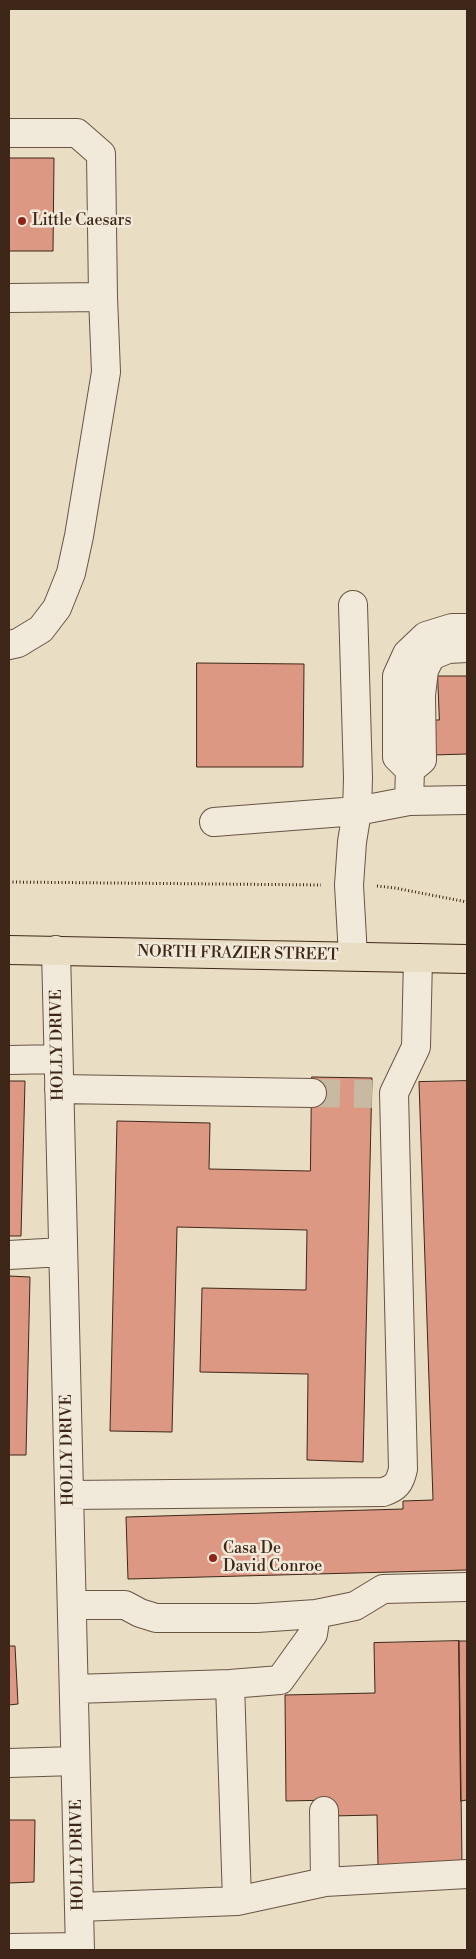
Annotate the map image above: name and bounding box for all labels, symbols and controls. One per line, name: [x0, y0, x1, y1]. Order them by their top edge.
place label: Little Caesars: [32, 211, 132, 231]
marker: Little Caesars: [16, 215, 28, 227]
street label: NORTH FRAZIER STREET: [137, 943, 339, 965]
street label: HOLLY DRIVE: [47, 989, 69, 1101]
street label: HOLLY DRIVE: [57, 1394, 79, 1506]
place label: Casa De David Conroe: [223, 1539, 322, 1577]
marker: Casa De David Conroe: [207, 1552, 219, 1564]
street label: HOLLY DRIVE: [67, 1799, 89, 1911]

